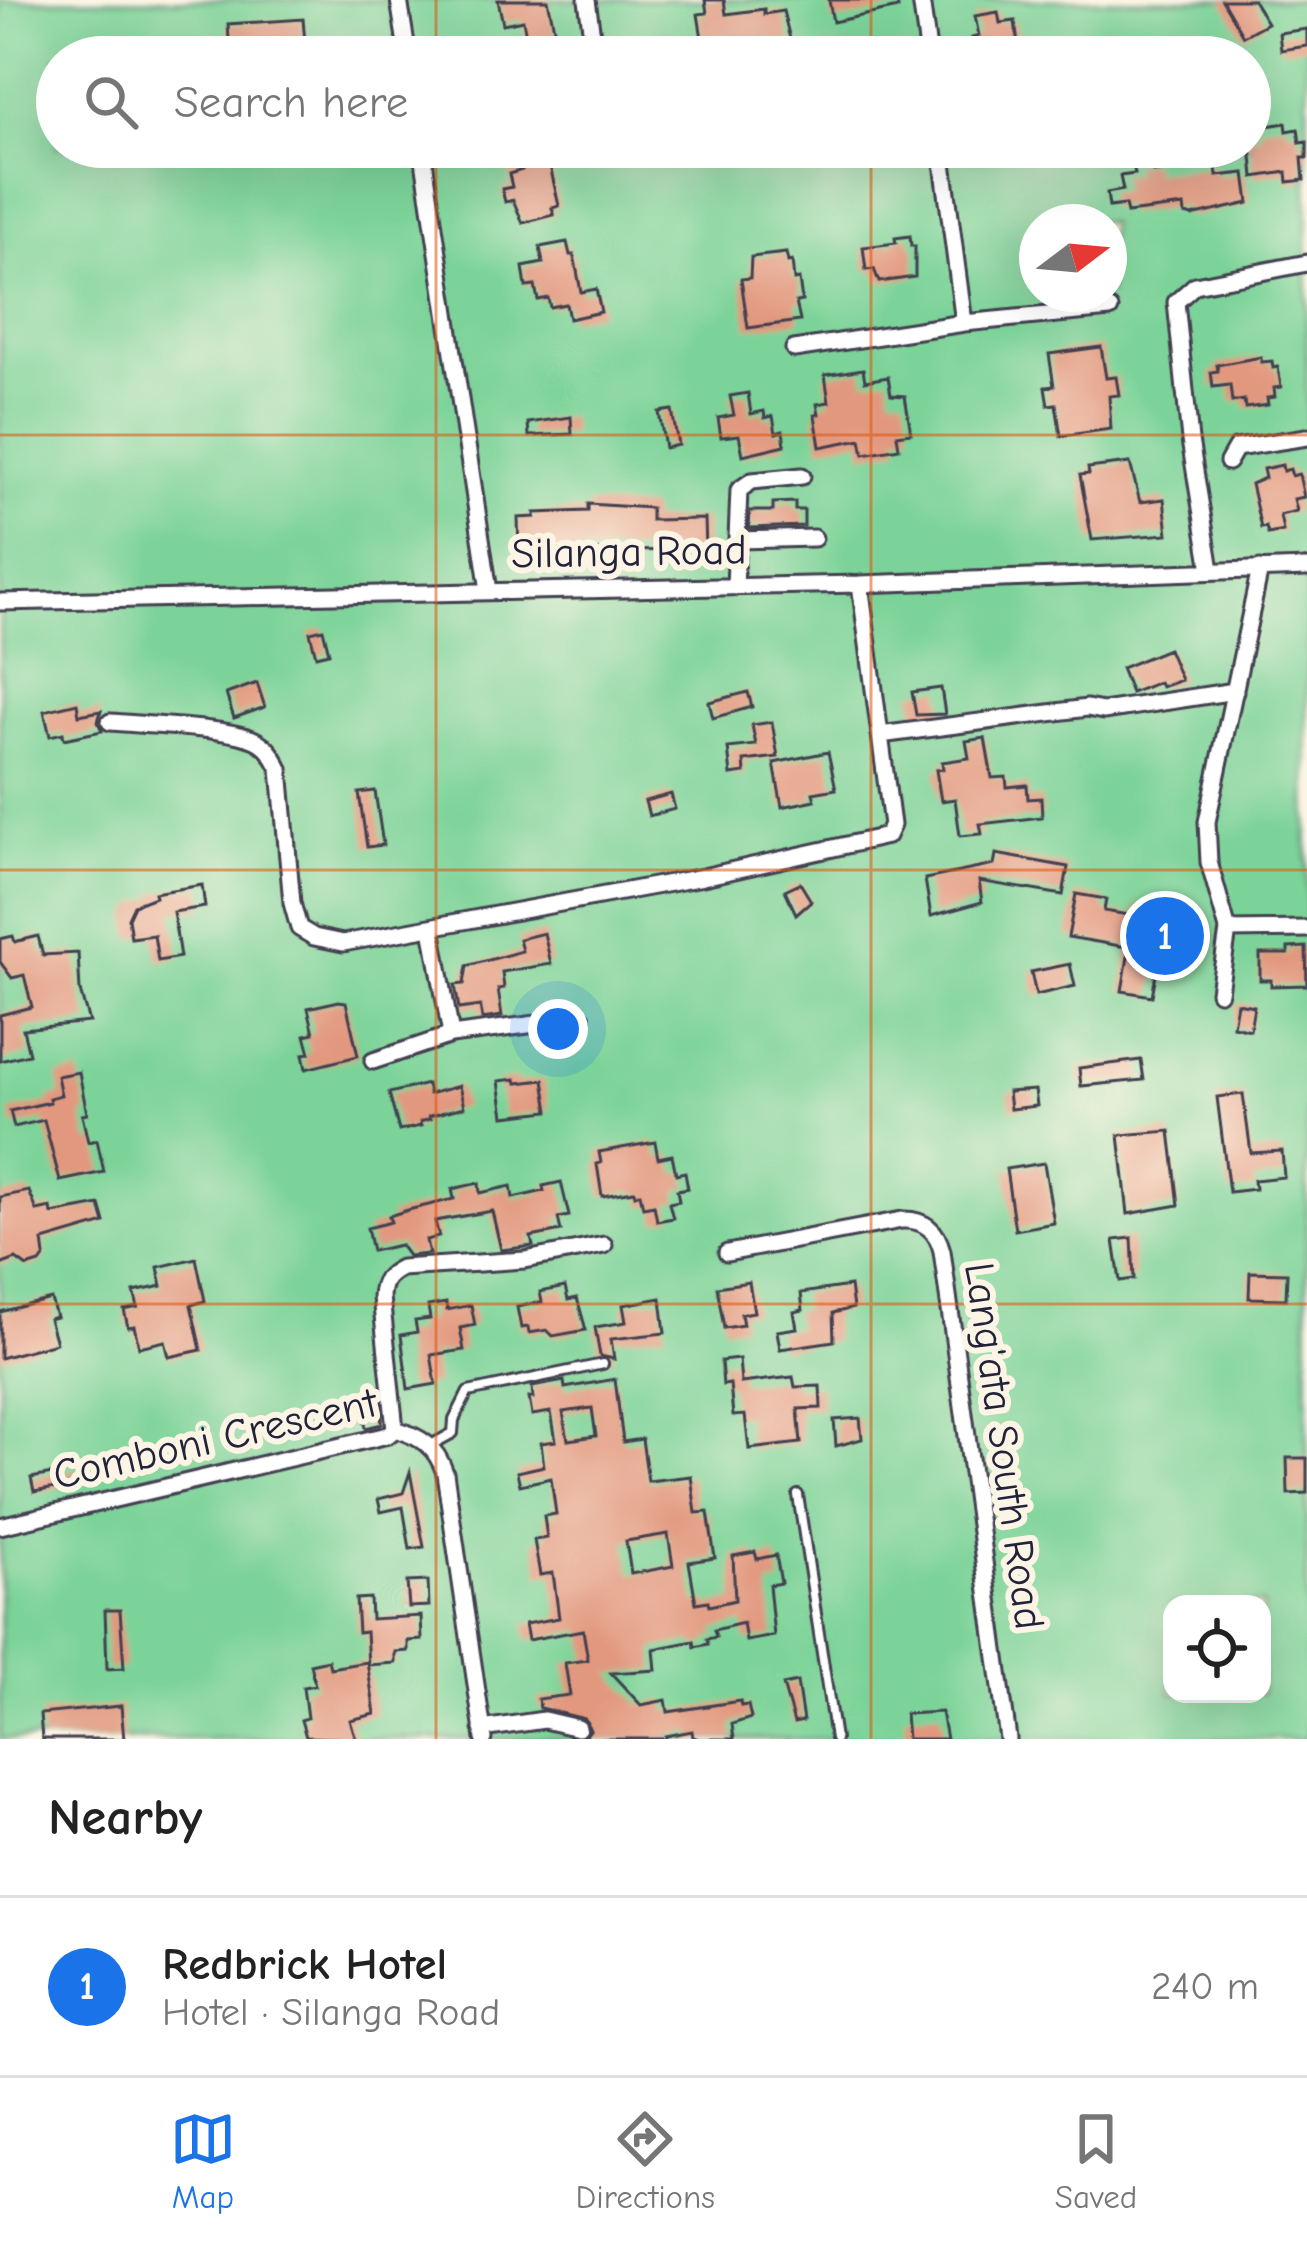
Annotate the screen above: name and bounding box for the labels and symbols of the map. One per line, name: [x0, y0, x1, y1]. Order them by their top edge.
north arrow: [1019, 204, 1127, 312]
street label: Silanga Road: [511, 525, 747, 579]
pin: 1: [1126, 891, 1204, 981]
your location: [528, 999, 588, 1059]
street label: Lang'ata South Road: [954, 1259, 1054, 1633]
street label: Comboni Crescent: [48, 1377, 384, 1500]

